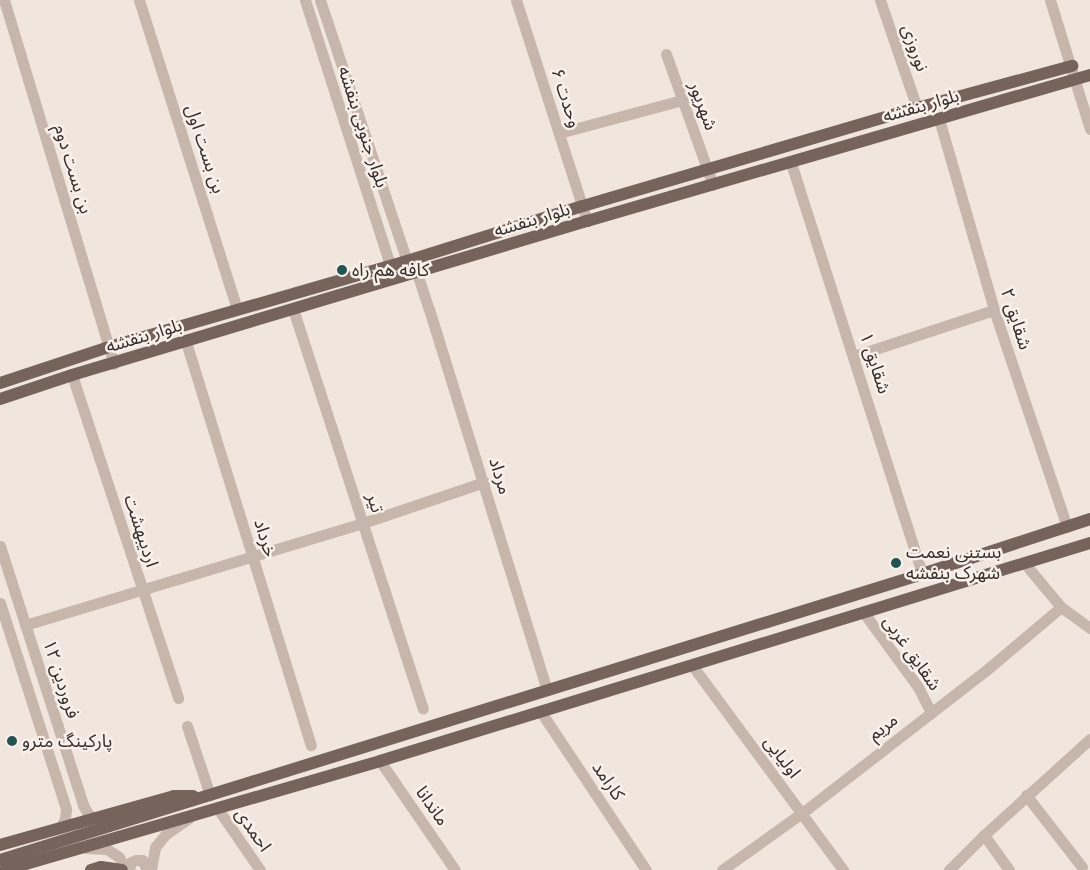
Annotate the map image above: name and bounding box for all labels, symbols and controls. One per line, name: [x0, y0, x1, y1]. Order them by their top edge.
street label: نوروزی: [897, 22, 933, 74]
street label: بلوار جنوبی بنفشه: [333, 64, 393, 190]
street label: وحدت ۶: [546, 66, 586, 130]
street label: شهریور: [684, 79, 722, 133]
street label: بلوار بنفشه: [880, 85, 962, 127]
street label: بن بست اول: [181, 102, 229, 196]
street label: بن بست دوم: [49, 122, 97, 216]
street label: بلوار بنفشه: [491, 198, 573, 242]
place label: کافه هم راه: [352, 259, 429, 281]
marker: کافه هم راه: [336, 264, 348, 276]
street label: شقایق ۲: [996, 286, 1036, 352]
street label: بلوار بنفشه: [103, 314, 185, 358]
street label: شقایق ۱: [855, 330, 895, 396]
street label: مرداد: [484, 455, 516, 497]
street label: تیر: [362, 491, 388, 515]
street label: اردیبهشت: [119, 492, 163, 570]
street label: خرداد: [249, 516, 281, 560]
place label: بستنی نعمت شهرک بنفشه: [906, 542, 1001, 584]
marker: بستنی نعمت شهرک بنفشه: [890, 557, 902, 569]
street label: شقایق غربی: [878, 611, 946, 695]
street label: فروردین ۱۲: [38, 637, 84, 721]
street label: مریم: [864, 709, 902, 745]
place label: پارکینگ مترو: [22, 730, 112, 752]
street label: اولیایی: [759, 731, 805, 783]
marker: پارکینگ مترو: [6, 735, 18, 747]
street label: کارامد: [587, 758, 629, 804]
street label: ماندانا: [411, 782, 453, 830]
street label: احمدی: [230, 804, 276, 856]

